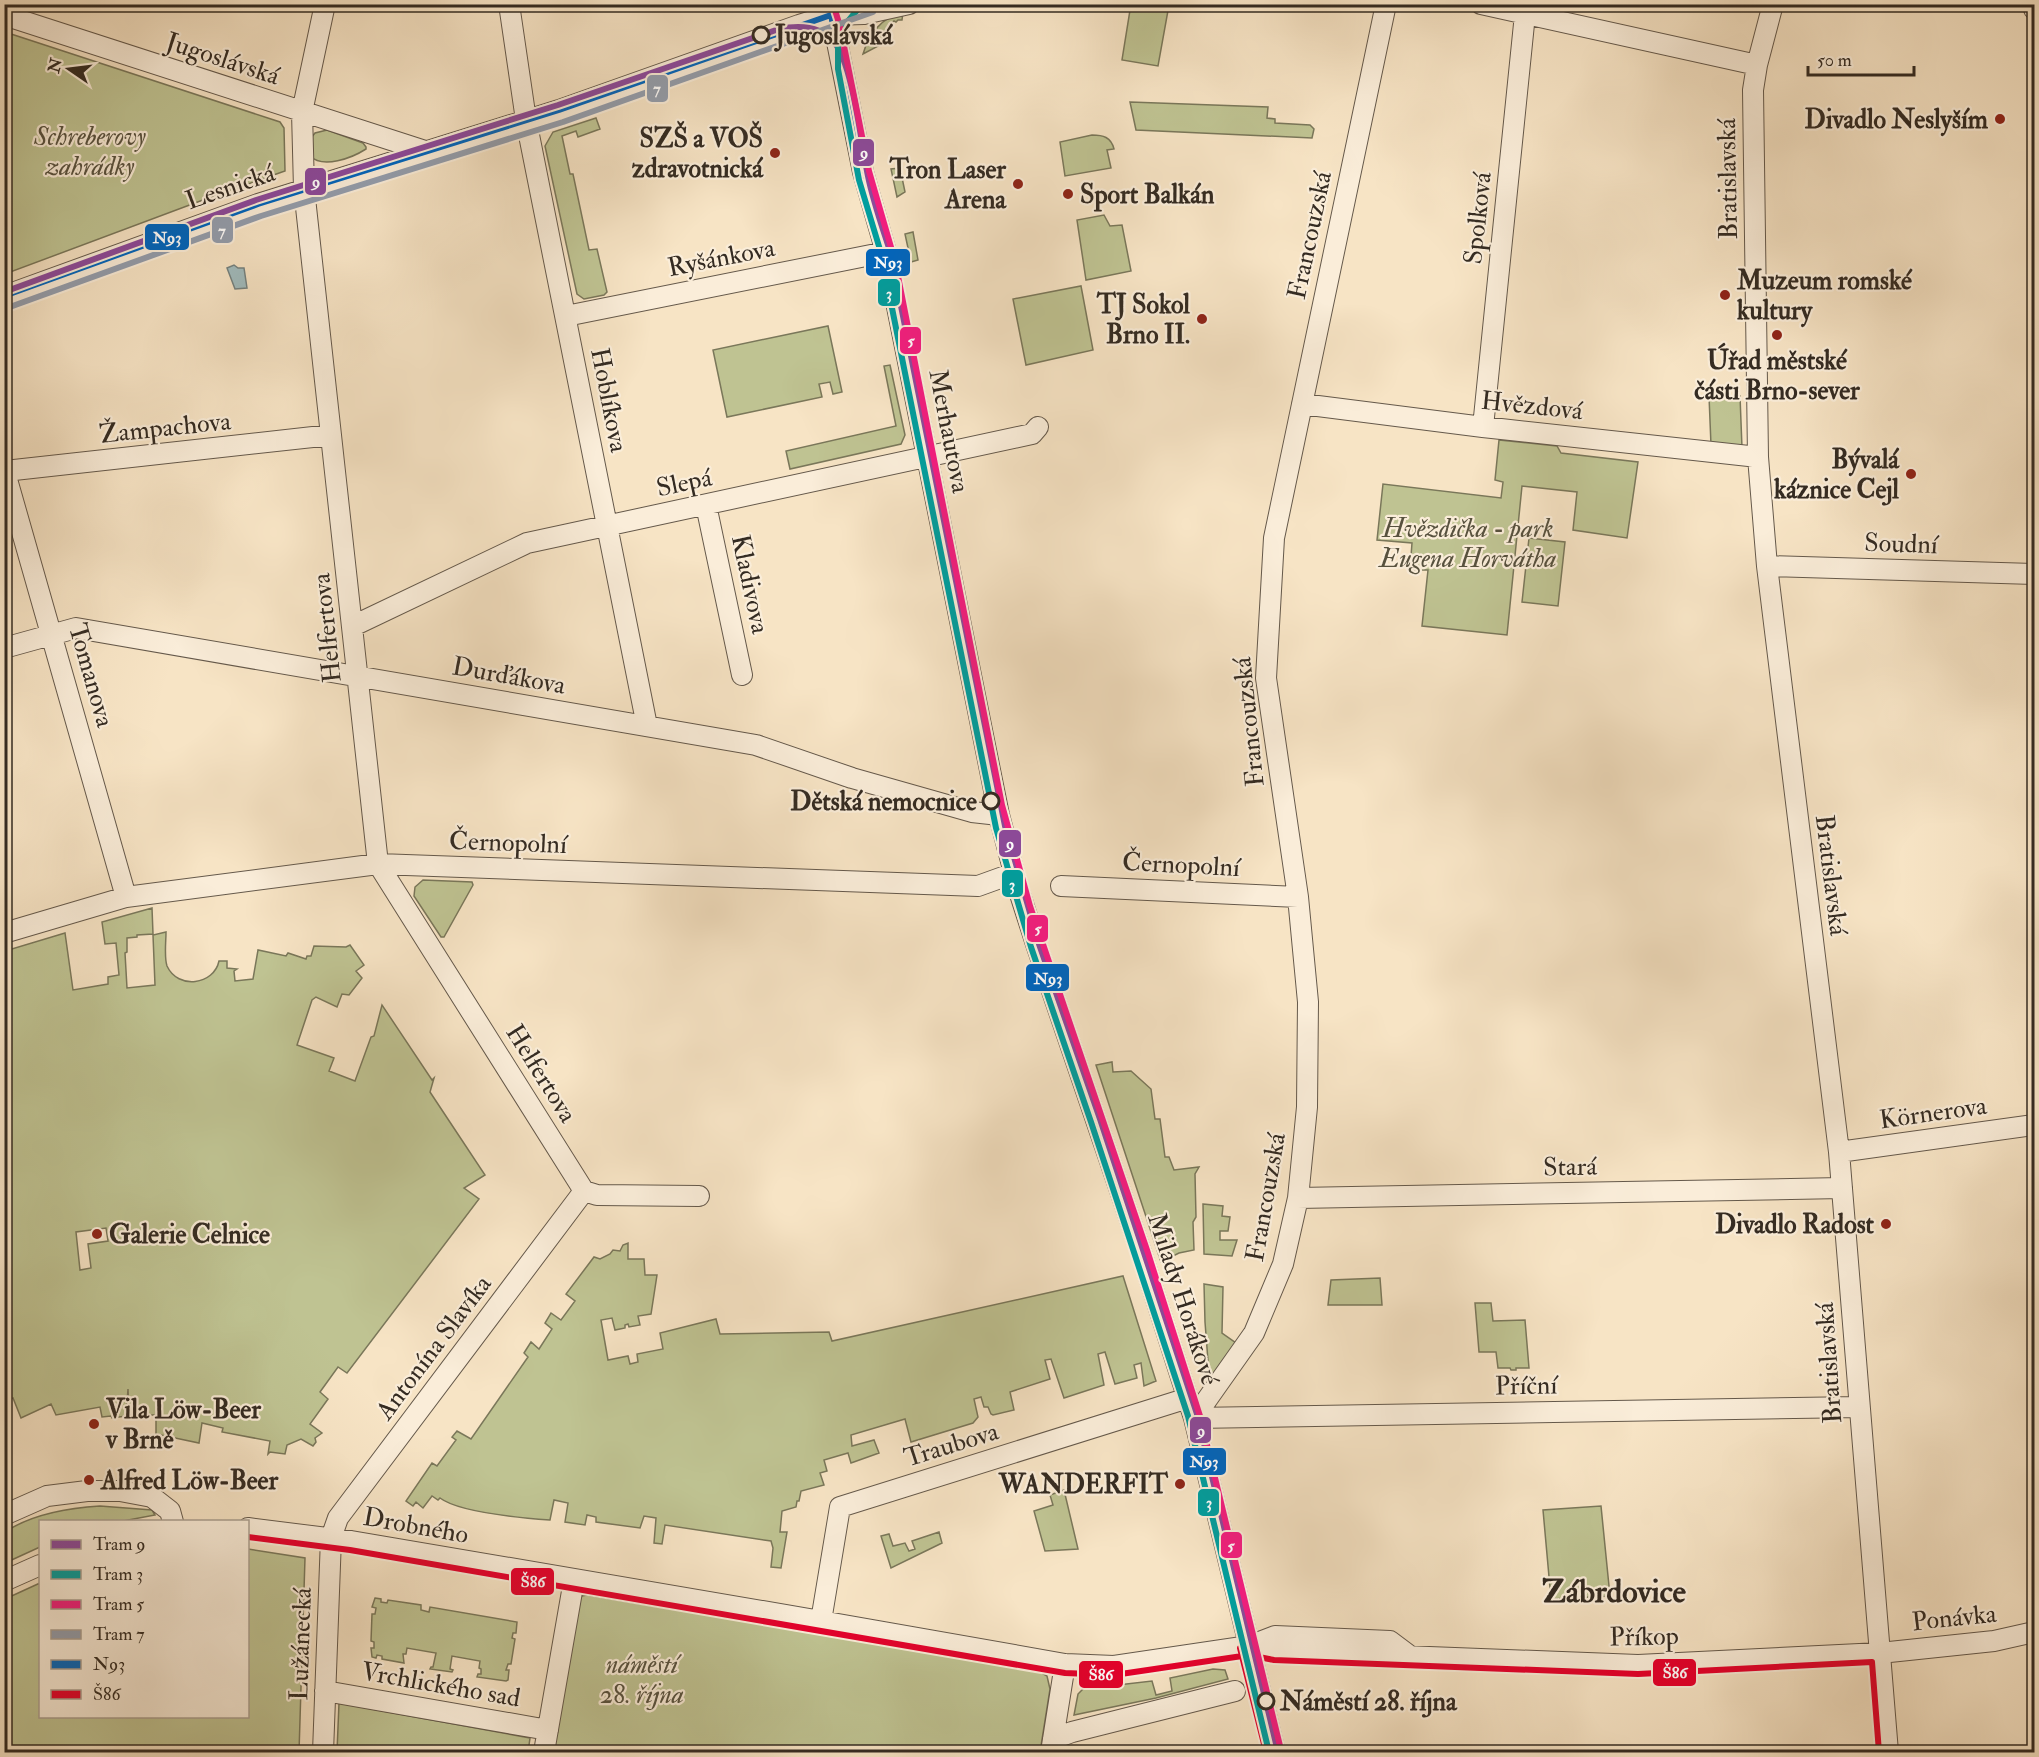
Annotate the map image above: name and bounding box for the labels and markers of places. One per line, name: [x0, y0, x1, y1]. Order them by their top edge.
place label: Jugoslávská: [773, 20, 894, 53]
marker: Jugoslávská: [752, 26, 770, 44]
place label: Divadlo Neslyším: [1804, 104, 1989, 137]
marker: Divadlo Neslyším: [1993, 112, 2007, 126]
place label: SZŠ a VOŠ zdravotnická: [632, 120, 764, 185]
marker: SZŠ a VOŠ zdravotnická: [768, 146, 782, 160]
place label: Tron Laser Arena: [889, 154, 1007, 216]
marker: Tron Laser Arena: [1011, 177, 1025, 191]
place label: Sport Balkán: [1080, 179, 1215, 212]
marker: Sport Balkán: [1061, 187, 1075, 201]
place label: Muzeum romské kultury: [1736, 265, 1913, 328]
marker: Muzeum romské kultury: [1718, 288, 1732, 302]
place label: TJ Sokol Brno II.: [1096, 289, 1190, 351]
marker: TJ Sokol Brno II.: [1195, 312, 1209, 326]
marker: Úřad městské části Brno-sever: [1770, 328, 1784, 342]
place label: Úřad městské části Brno-sever: [1694, 342, 1860, 407]
place label: Bývalá káznice Cejl: [1773, 444, 1900, 506]
marker: Bývalá káznice Cejl: [1904, 467, 1918, 481]
place label: Dětská nemocnice: [790, 786, 977, 818]
marker: Dětská nemocnice: [982, 792, 1000, 810]
place label: Divadlo Radost: [1715, 1209, 1875, 1241]
marker: Divadlo Radost: [1879, 1217, 1893, 1231]
place label: Galerie Celnice: [109, 1219, 270, 1251]
marker: Galerie Celnice: [90, 1227, 104, 1241]
place label: Vila Löw-Beer v Brně: [105, 1394, 261, 1456]
marker: Vila Löw-Beer v Brně: [87, 1417, 101, 1431]
place label: Alfred Löw-Beer: [100, 1465, 278, 1497]
place label: WANDERFIT: [998, 1469, 1169, 1501]
marker: Alfred Löw-Beer: [82, 1473, 96, 1487]
marker: WANDERFIT: [1173, 1477, 1187, 1491]
place label: Náměstí 28. října: [1279, 1686, 1458, 1718]
marker: Náměstí 28. října: [1257, 1692, 1275, 1710]

